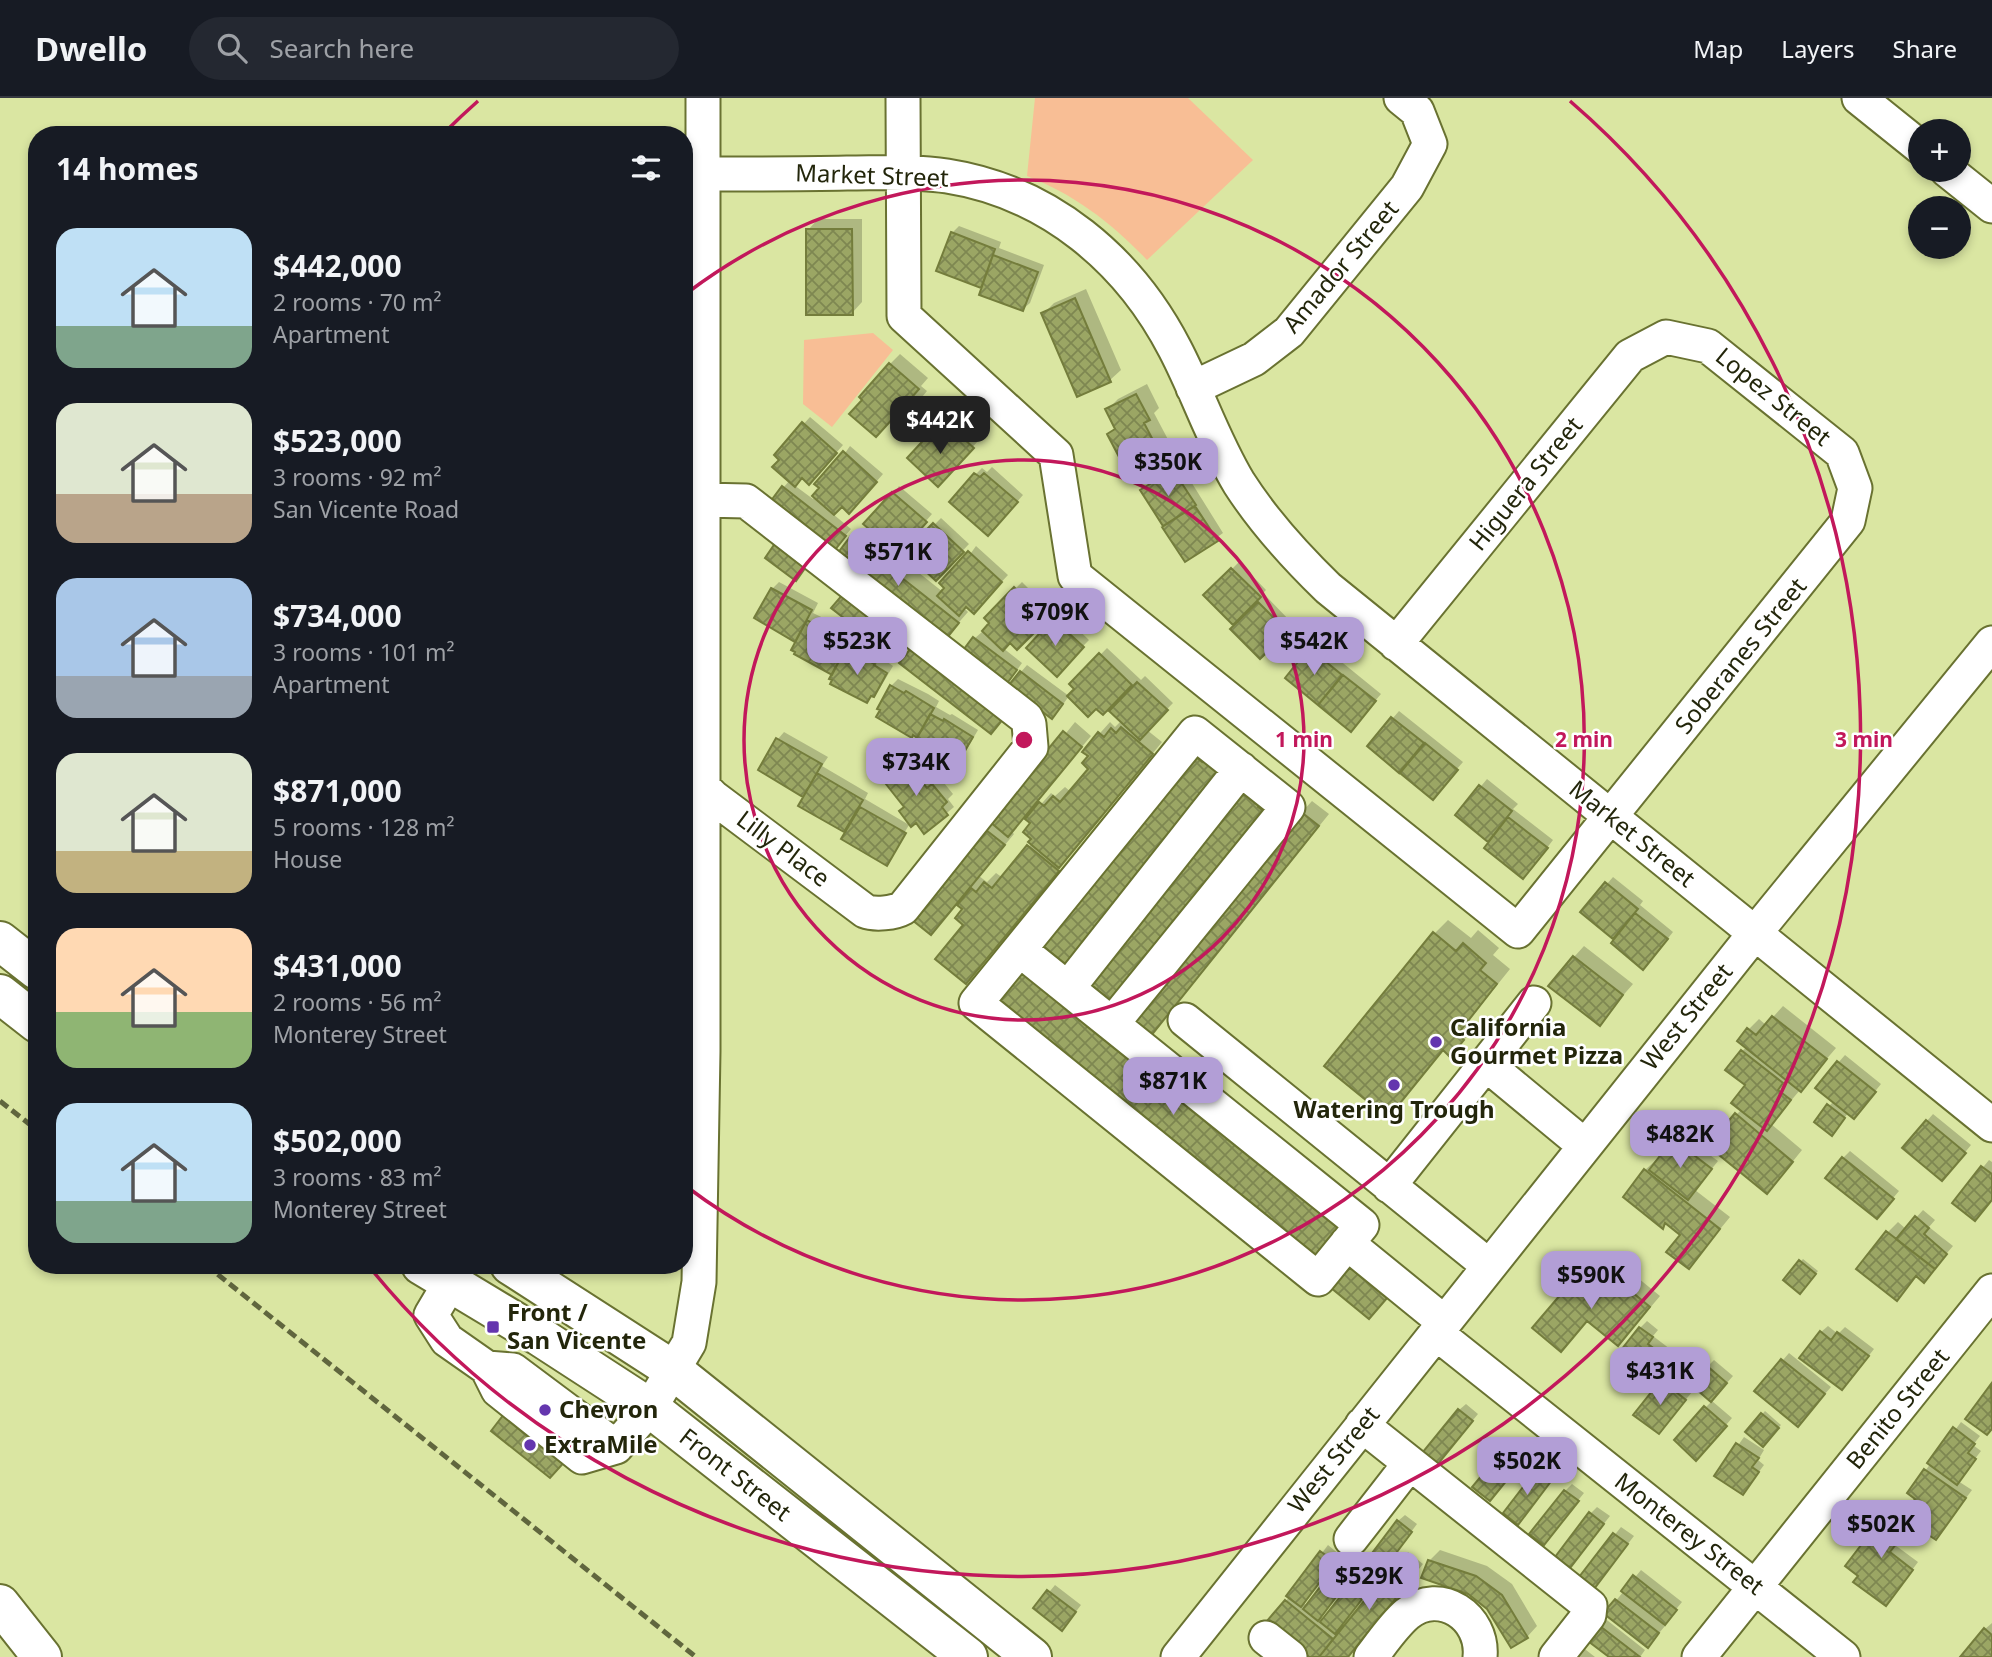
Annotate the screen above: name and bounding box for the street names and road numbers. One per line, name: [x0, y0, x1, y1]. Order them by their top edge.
street label: Market Street: [795, 155, 950, 194]
street label: Amador Street: [1275, 192, 1405, 339]
street label: Lopez Street: [1709, 339, 1839, 453]
street label: Higuera Street: [1461, 409, 1589, 557]
street label: Soberanes Street: [1667, 570, 1813, 740]
street label: Market Street: [1563, 772, 1703, 894]
street label: Lilly Place: [730, 802, 837, 894]
street label: West Street: [1632, 955, 1739, 1076]
street label: Benito Street: [1838, 1340, 1956, 1475]
street label: West Street: [1279, 1398, 1386, 1519]
street label: Front Street: [673, 1420, 799, 1528]
street label: Monterey Street: [1608, 1464, 1772, 1602]

